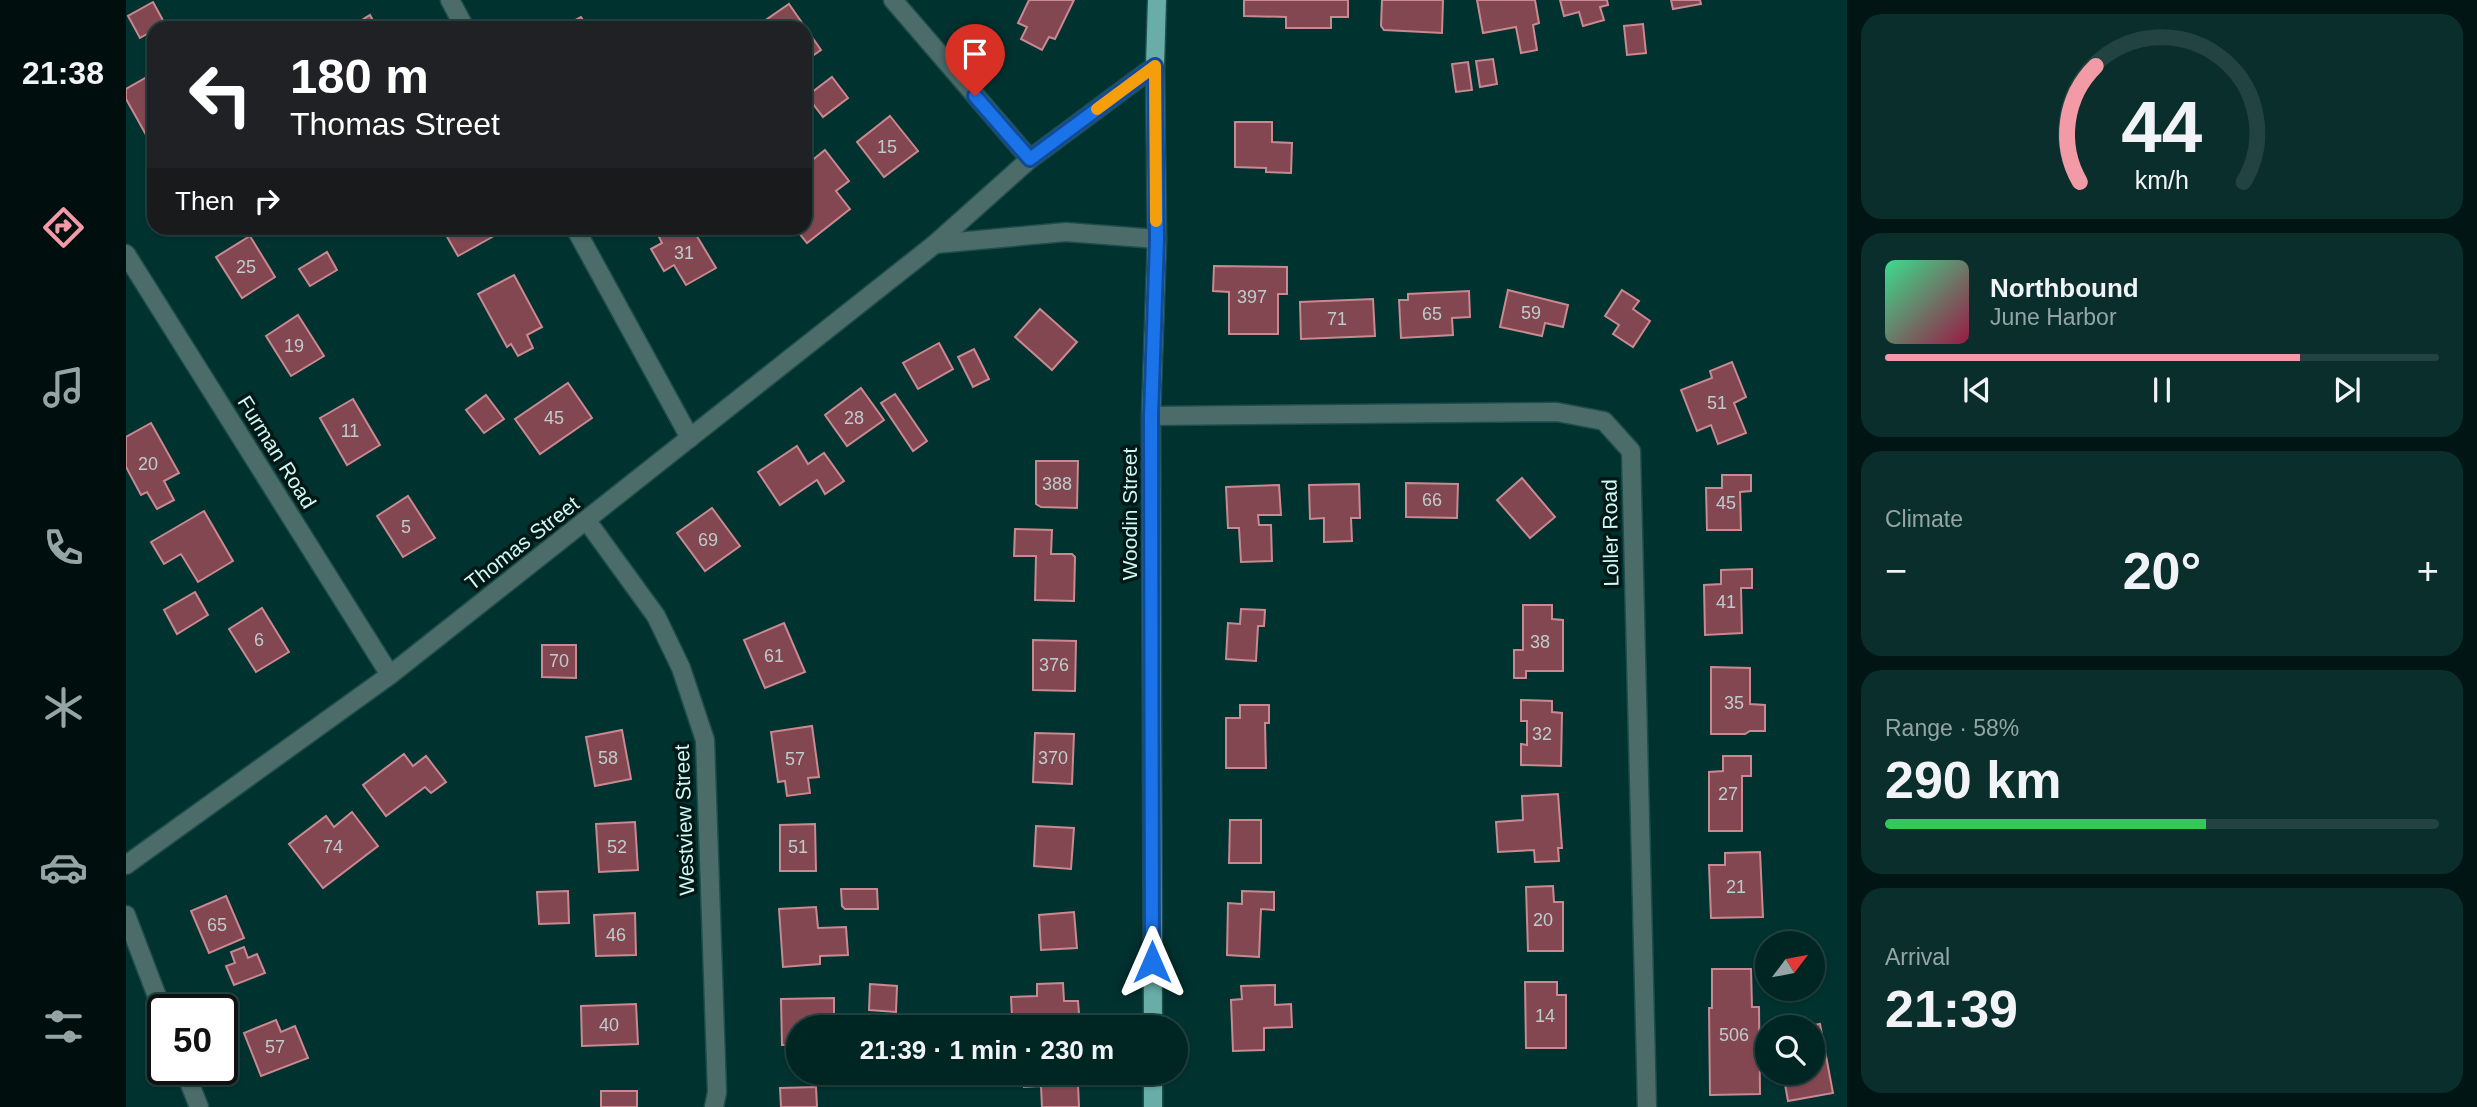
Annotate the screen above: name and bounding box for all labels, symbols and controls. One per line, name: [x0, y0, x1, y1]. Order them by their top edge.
pin: [945, 24, 1005, 96]
icon: arrive: [956, 35, 994, 73]
icon: left: [175, 49, 266, 140]
text: 180 m: [290, 49, 429, 103]
text: 21:38: [22, 55, 104, 91]
text: 44: [2122, 87, 2203, 168]
text: Thomas Street: [290, 106, 500, 142]
house number: 15: [877, 137, 897, 157]
text: km/h: [2135, 166, 2189, 194]
icon: right: [248, 182, 286, 220]
text: Then: [175, 186, 234, 216]
icon: directions: [39, 203, 88, 252]
house number: 31: [674, 243, 694, 263]
house number: 25: [236, 257, 256, 277]
text: Northbound: [1990, 273, 2139, 303]
house number: 397: [1237, 287, 1267, 307]
house number: 59: [1521, 303, 1541, 323]
house number: 65: [1422, 304, 1442, 324]
text: June Harbor: [1990, 304, 2117, 330]
house number: 71: [1327, 309, 1347, 329]
house number: 19: [284, 336, 304, 356]
icon: music: [39, 363, 88, 412]
icon: previous: [1958, 371, 1996, 409]
icon: pause: [2143, 371, 2181, 409]
icon: next: [2328, 371, 2366, 409]
street label: Furman Road: [233, 391, 321, 513]
house number: 51: [1707, 393, 1727, 413]
house number: 45: [544, 408, 564, 428]
house number: 28: [844, 408, 864, 428]
house number: 11: [341, 421, 359, 441]
street label: Woodin Street: [1118, 447, 1141, 580]
house number: 20: [138, 454, 158, 474]
house number: 388: [1042, 474, 1072, 494]
street label: Loller Road: [1598, 479, 1622, 587]
house number: 66: [1422, 490, 1442, 510]
street label: Thomas Street: [461, 491, 583, 594]
house number: 45: [1716, 493, 1736, 513]
text: Climate: [1885, 506, 1963, 532]
house number: 5: [401, 517, 411, 537]
icon: phone: [39, 523, 88, 572]
house number: 69: [698, 530, 718, 550]
text: 20°: [2123, 542, 2201, 600]
text: −: [1885, 550, 1907, 592]
text: +: [2417, 550, 2439, 592]
house number: 41: [1716, 592, 1736, 612]
house number: 6: [254, 630, 264, 650]
house number: 38: [1530, 632, 1550, 652]
house number: 61: [764, 646, 784, 666]
house number: 70: [549, 651, 569, 671]
house number: 376: [1039, 655, 1069, 675]
icon: climate: [39, 683, 88, 732]
house number: 35: [1724, 693, 1744, 713]
text: Range · 58%: [1885, 715, 2019, 741]
house number: 32: [1532, 724, 1552, 744]
street label: Westview Street: [670, 744, 698, 896]
house number: 58: [598, 748, 618, 768]
house number: 370: [1038, 748, 1068, 768]
house number: 57: [785, 749, 805, 769]
text: 290 km: [1885, 751, 2061, 809]
house number: 27: [1718, 784, 1738, 804]
house number: 74: [323, 837, 343, 857]
house number: 52: [607, 837, 627, 857]
house number: 51: [788, 837, 808, 857]
icon: car: [39, 843, 88, 892]
house number: 21: [1726, 877, 1746, 897]
house number: 20: [1533, 910, 1553, 930]
house number: 65: [207, 915, 227, 935]
house number: 46: [606, 925, 626, 945]
position arrow: [1115, 925, 1189, 999]
north arrow: [1755, 931, 1825, 1001]
map controls: [1755, 931, 1825, 1085]
text: Arrival: [1885, 944, 1950, 970]
text: 21:39: [1885, 980, 2018, 1038]
speed limit sign: 50: [147, 994, 238, 1085]
icon: filters: [39, 1002, 88, 1051]
house number: 14: [1535, 1006, 1555, 1026]
house number: 40: [599, 1015, 619, 1035]
button: search: [1755, 1015, 1825, 1085]
house number: 506: [1719, 1025, 1749, 1045]
text: 21:39 · 1 min · 230 m: [860, 1035, 1114, 1065]
house number: 57: [265, 1037, 285, 1057]

